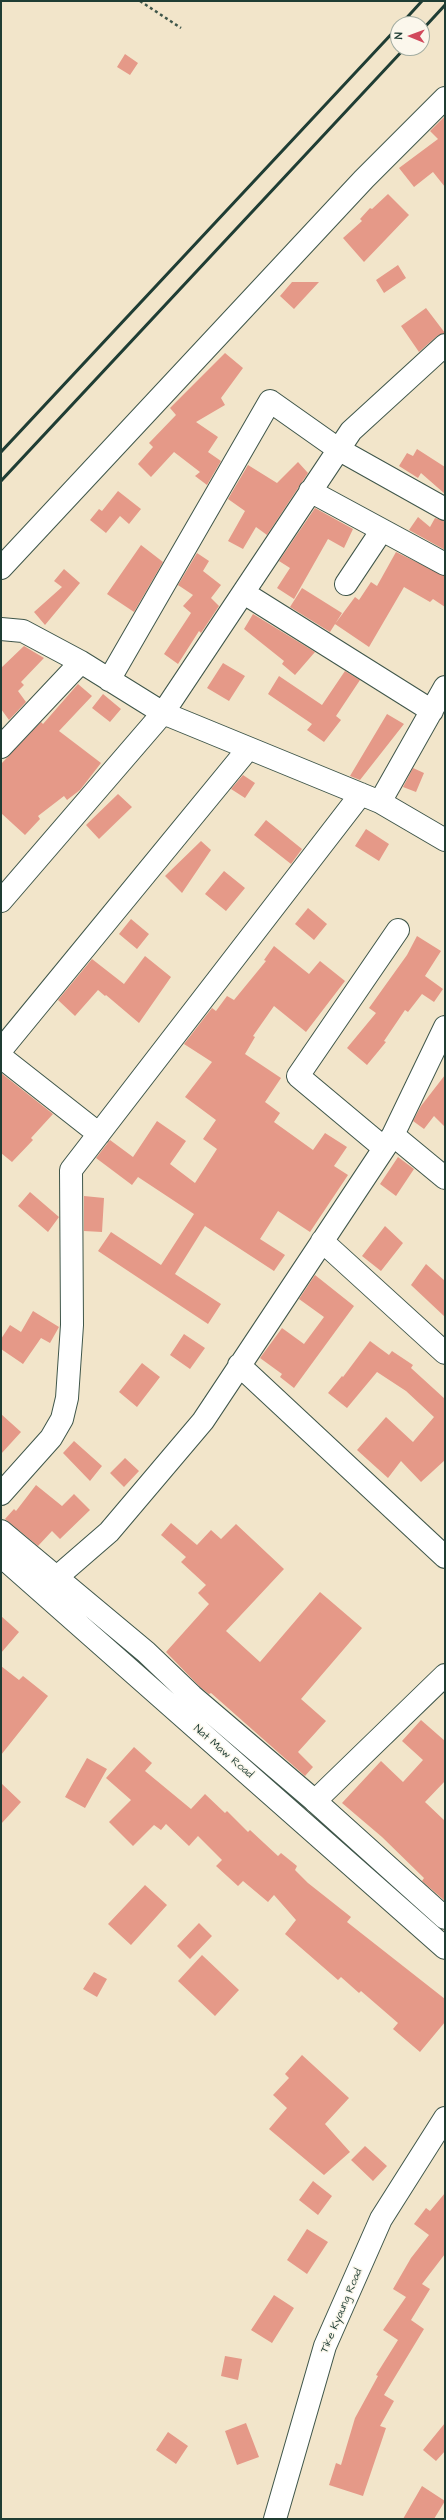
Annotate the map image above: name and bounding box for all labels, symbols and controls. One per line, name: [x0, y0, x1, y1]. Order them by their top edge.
north arrow: [390, 16, 430, 56]
text: N: [391, 32, 406, 39]
street label: Nat Maw Road: [191, 1723, 255, 1781]
street label: Tike Kyaung Road: [318, 2267, 366, 2355]

